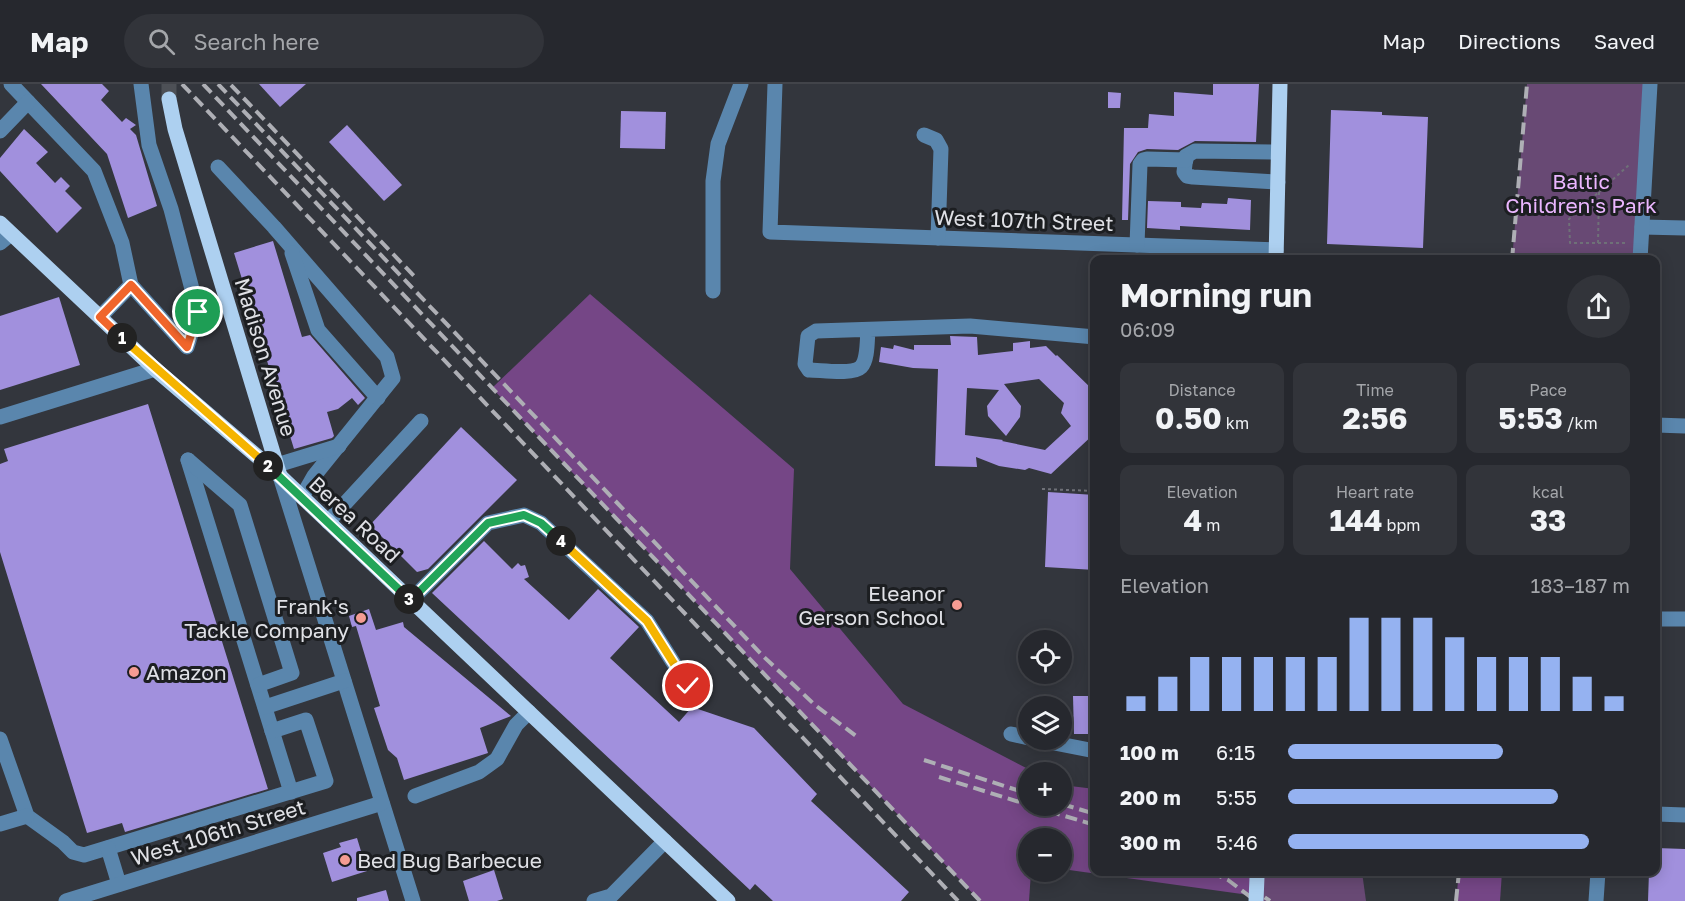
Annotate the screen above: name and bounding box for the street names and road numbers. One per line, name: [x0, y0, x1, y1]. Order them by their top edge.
street label: West 107th Street: [934, 204, 1114, 236]
street label: Madison Avenue: [230, 275, 302, 439]
street label: Berea Road: [304, 470, 406, 568]
street label: West 106th Street: [128, 793, 308, 871]

